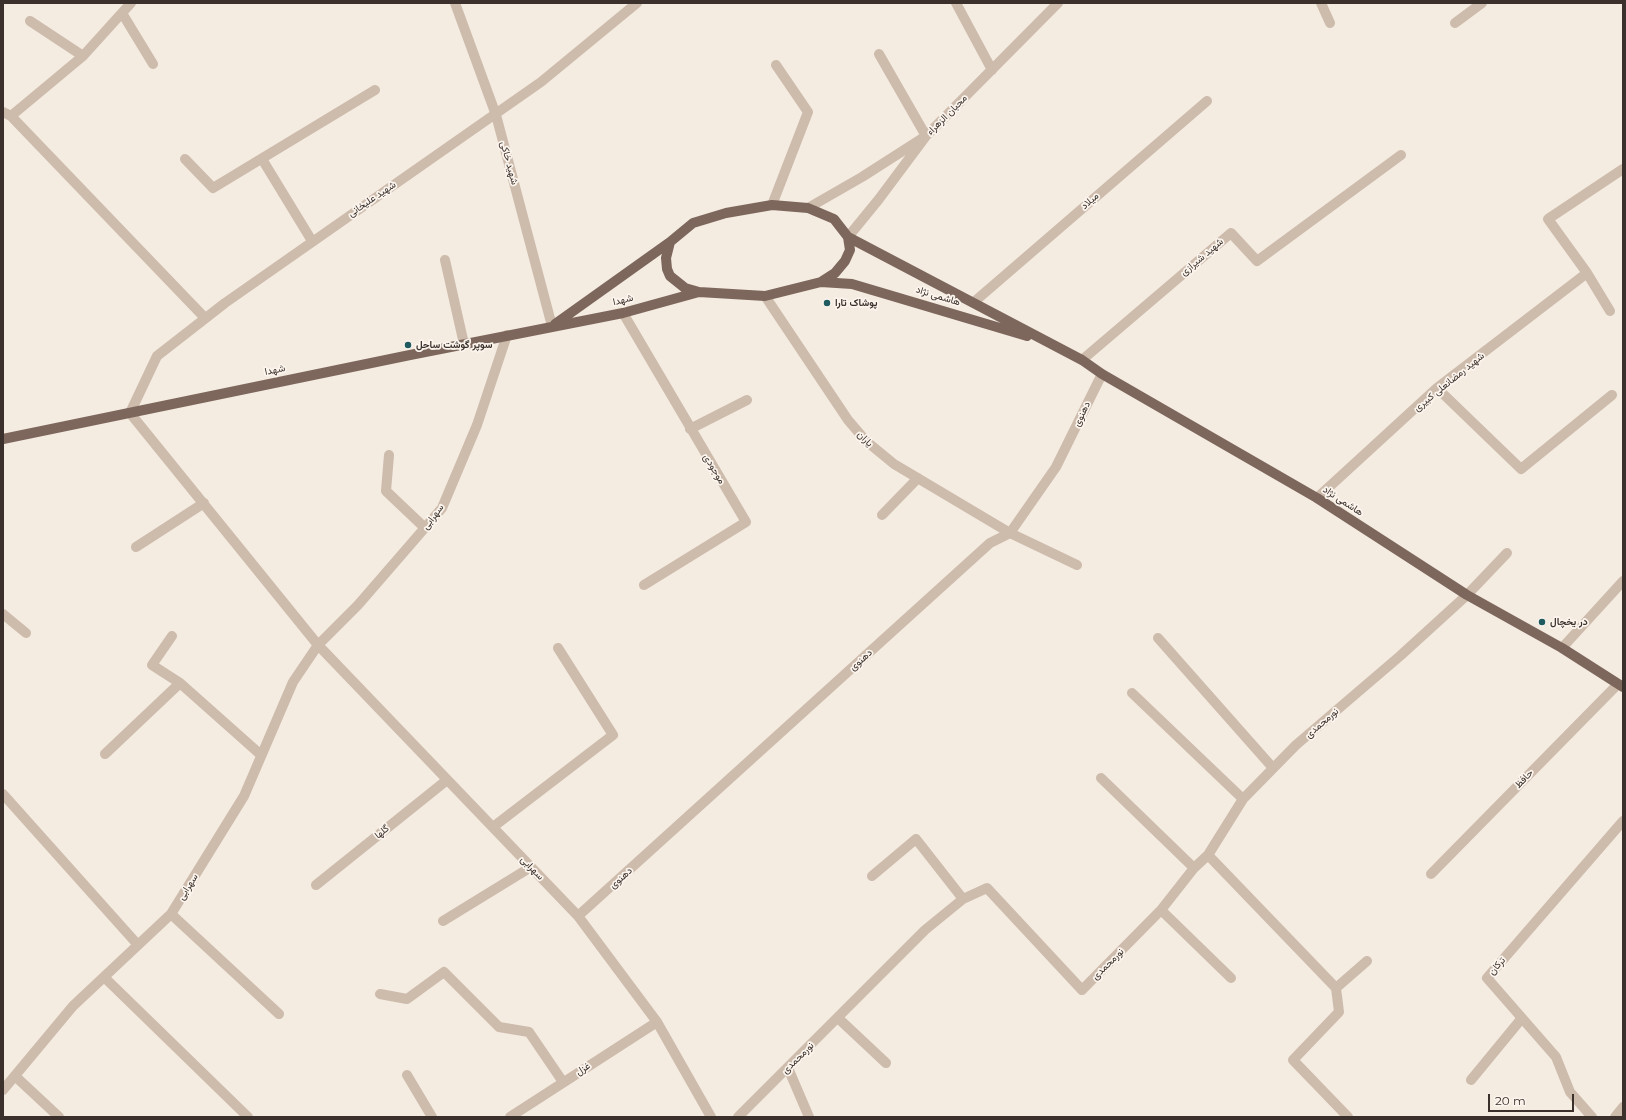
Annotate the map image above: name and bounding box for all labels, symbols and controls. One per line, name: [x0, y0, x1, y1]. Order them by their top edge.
street label: محبان الزهراء: [924, 92, 970, 138]
street label: شهید خاکی: [497, 140, 521, 186]
street label: شهید علیخانی: [346, 179, 398, 219]
street label: میلاد: [1079, 190, 1101, 212]
street label: شهید شیرازی: [1178, 236, 1226, 278]
street label: هاشمی نژاد: [914, 284, 962, 308]
street label: شهدا: [612, 292, 634, 308]
place label: پوشاک تارا: [835, 297, 877, 309]
marker: پوشاک تارا: [822, 298, 832, 308]
place label: سوپر گوشت ساحل: [416, 339, 492, 351]
marker: سوپر گوشت ساحل: [403, 340, 413, 350]
street label: شهید رمضانعلی کبیری: [1411, 350, 1487, 414]
street label: شهدا: [264, 362, 286, 378]
street label: دهنوی: [1071, 399, 1093, 429]
street label: یاران: [855, 429, 875, 449]
street label: موجودی: [700, 452, 728, 486]
street label: هاشمی نژاد: [1320, 483, 1366, 519]
street label: سهرابی: [420, 502, 446, 532]
place label: در یخچال: [1550, 616, 1588, 628]
marker: در یخچال: [1537, 617, 1547, 627]
street label: دهنوی: [847, 647, 875, 673]
street label: نورمحمدی: [1303, 705, 1341, 741]
street label: حافظ: [1512, 767, 1536, 791]
street label: گلها: [372, 823, 392, 841]
street label: سهرابی: [518, 853, 546, 883]
street label: دهنوی: [607, 865, 635, 891]
street label: سهرابی: [175, 872, 201, 902]
street label: نورمحمدی: [1090, 946, 1126, 982]
street label: ترکان: [1486, 955, 1508, 977]
street label: نورمحمدی: [780, 1040, 816, 1076]
street label: غزل: [573, 1060, 593, 1078]
scale bar: [1490, 1086, 1576, 1112]
text: 20 m: [1495, 1093, 1526, 1108]

